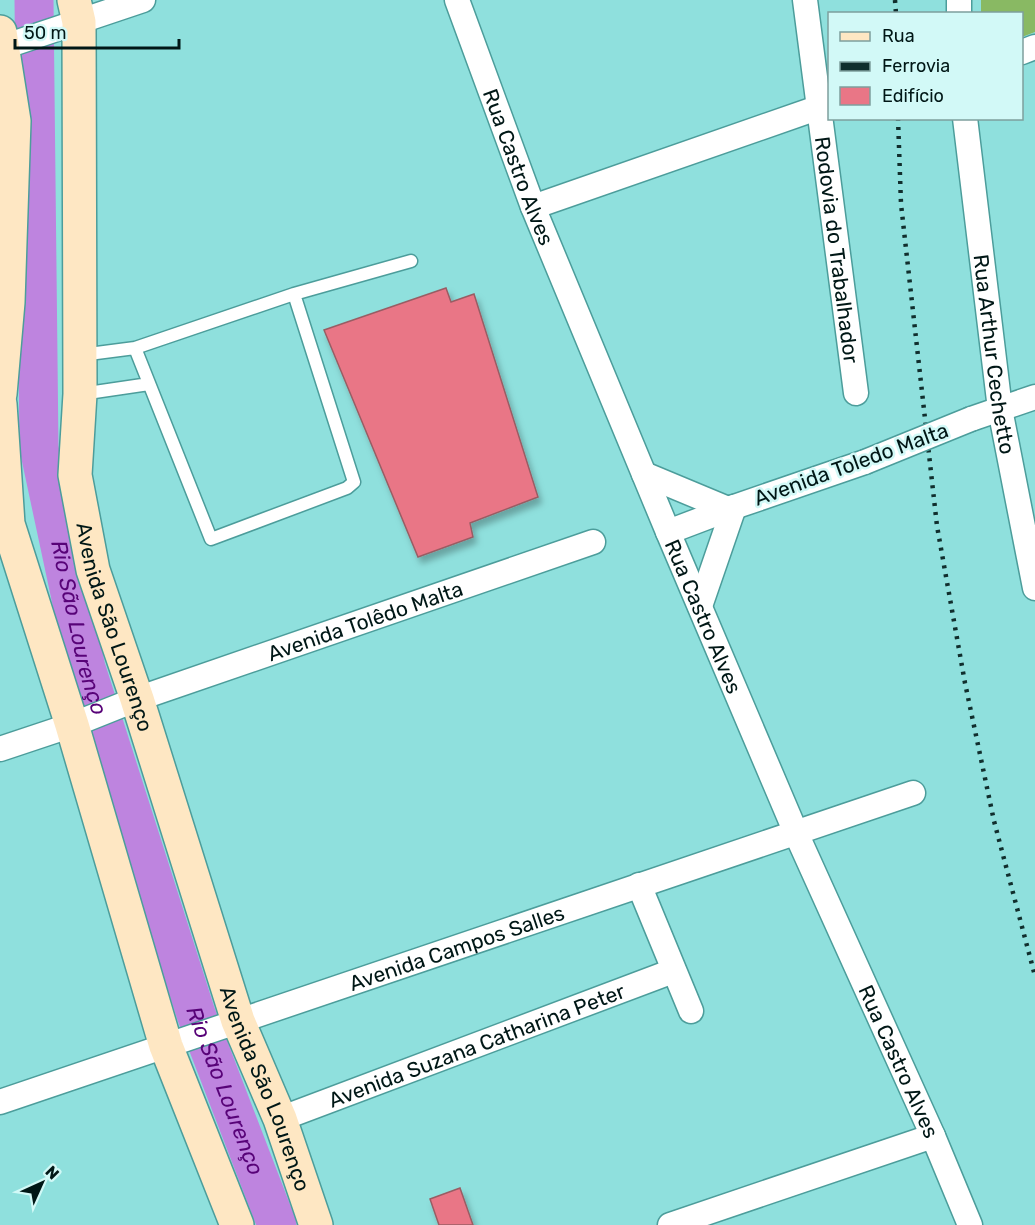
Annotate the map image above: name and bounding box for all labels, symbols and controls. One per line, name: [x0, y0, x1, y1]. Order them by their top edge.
scale bar: [15, 12, 178, 50]
legend: [828, 12, 1023, 120]
text: 50 m: [24, 22, 67, 44]
text: Rua: [882, 25, 915, 47]
text: Ferrovia: [882, 55, 950, 77]
street label: Rua Castro Alves: [478, 85, 560, 249]
text: Edifício: [882, 85, 944, 107]
street label: Rodovia do Trabalhador: [810, 135, 865, 365]
street label: Rua Arthur Cechetto: [969, 253, 1021, 456]
street label: Avenida Toledo Malta: [750, 417, 952, 511]
street label: Avenida São Lourenço: [72, 520, 159, 734]
street label: Rua Castro Alves: [660, 535, 748, 697]
water label: Rio São Lourenço: [46, 538, 114, 718]
street label: Avenida Tolêdo Malta: [264, 575, 466, 666]
street label: Avenida Campos Salles: [346, 899, 567, 995]
street label: Avenida Suzana Catharina Peter: [325, 978, 628, 1112]
street label: Rua Castro Alves: [854, 981, 945, 1142]
street label: Avenida São Lourenço: [215, 983, 316, 1194]
water label: Rio São Lourenço: [181, 1003, 270, 1179]
north arrow: [12, 1153, 72, 1213]
text: N: [41, 1162, 63, 1184]

